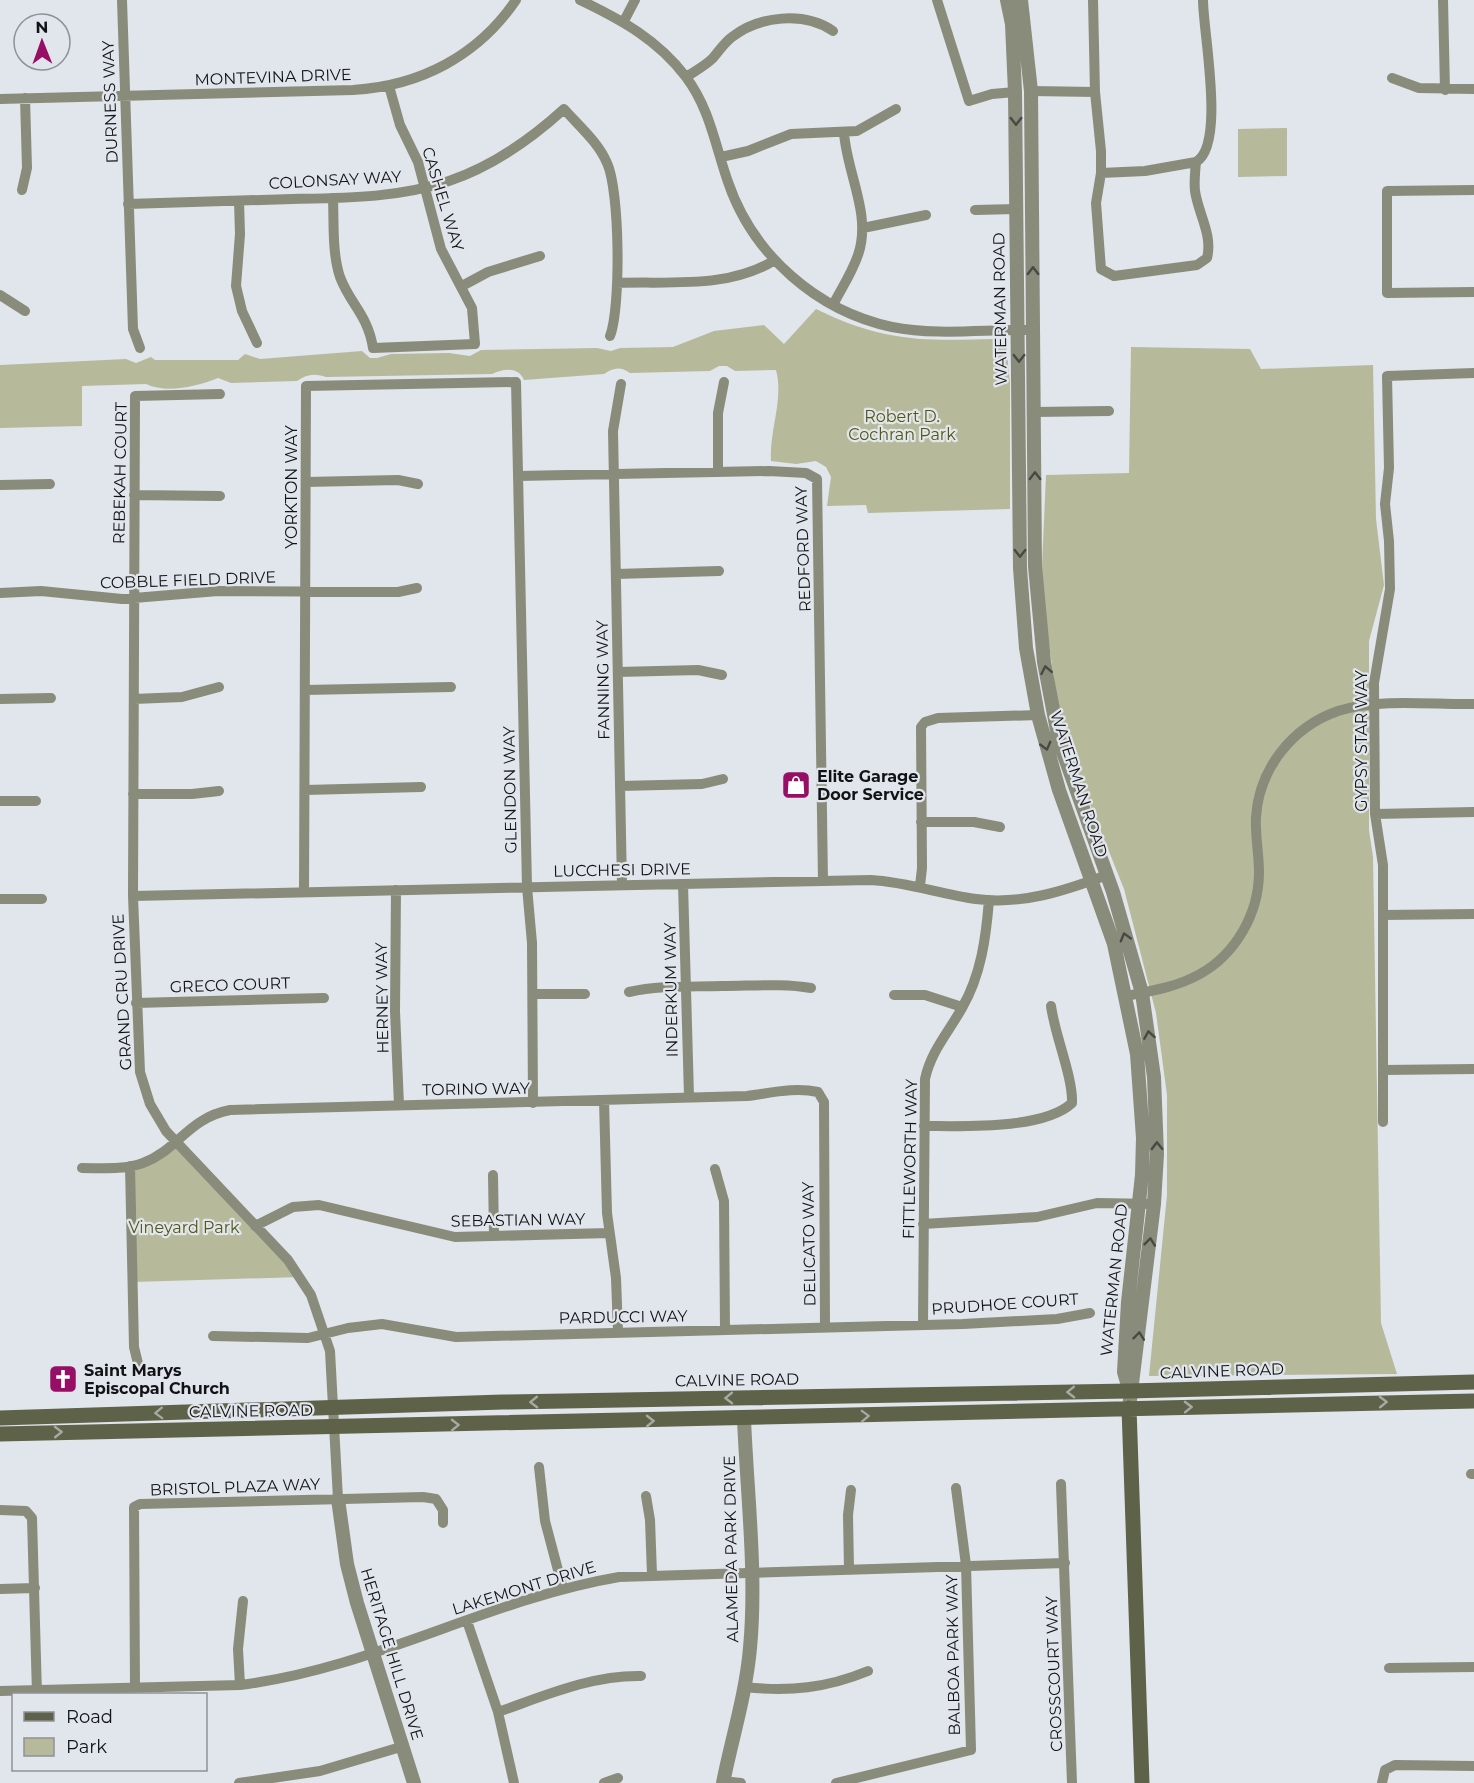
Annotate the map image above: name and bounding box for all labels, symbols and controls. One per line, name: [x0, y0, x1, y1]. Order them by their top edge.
north arrow: [12, 12, 72, 72]
text: N: [35, 18, 48, 37]
street label: DURNESS WAY: [98, 39, 122, 164]
street label: MONTEVINA DRIVE: [194, 65, 352, 89]
one-way arrow: [1010, 116, 1022, 125]
street label: CASHEL WAY: [418, 145, 468, 254]
street label: COLONSAY WAY: [268, 167, 403, 193]
street label: WATERMAN ROAD: [989, 232, 1011, 386]
one-way arrow: [1027, 267, 1039, 276]
one-way arrow: [1013, 353, 1026, 362]
street label: REBEKAH COURT: [109, 401, 131, 544]
park label: Robert D. Cochran Park: [848, 407, 956, 444]
street label: YORKTON WAY: [282, 425, 301, 549]
one-way arrow: [1029, 471, 1041, 480]
street label: REDFORD WAY: [791, 485, 815, 612]
one-way arrow: [1014, 548, 1026, 557]
street label: COBBLE FIELD DRIVE: [100, 567, 276, 593]
street label: FANNING WAY: [592, 619, 614, 740]
one-way arrow: [1040, 665, 1052, 675]
street label: GYPSY STAR WAY: [1352, 669, 1371, 812]
street label: WATERMAN ROAD: [1046, 708, 1112, 860]
street label: GLENDON WAY: [499, 725, 521, 854]
one-way arrow: [1038, 740, 1051, 750]
place label: Elite Garage Door Service: [817, 767, 924, 804]
shop icon: Elite Garage Door Service: [780, 769, 812, 801]
street label: LUCCHESI DRIVE: [553, 859, 691, 881]
street label: GRAND CRU DRIVE: [108, 913, 136, 1071]
street label: INDERKUM WAY: [660, 922, 682, 1058]
one-way arrow: [1120, 932, 1133, 942]
street label: HERNEY WAY: [372, 941, 392, 1054]
street label: GRECO COURT: [169, 973, 291, 997]
one-way arrow: [1143, 1030, 1155, 1040]
street label: FITTLEWORTH WAY: [899, 1078, 921, 1239]
street label: TORINO WAY: [422, 1079, 531, 1099]
one-way arrow: [1151, 1142, 1163, 1151]
street label: DELICATO WAY: [798, 1181, 820, 1307]
street label: WATERMAN ROAD: [1097, 1203, 1131, 1357]
street label: SEBASTIAN WAY: [451, 1209, 586, 1231]
park label: Vineyard Park: [128, 1218, 240, 1237]
one-way arrow: [1143, 1238, 1156, 1247]
street label: PRUDHOE COURT: [931, 1289, 1080, 1319]
street label: PARDUCCI WAY: [558, 1306, 688, 1328]
one-way arrow: [1132, 1331, 1145, 1340]
street label: CALVINE ROAD: [1160, 1359, 1284, 1383]
place label: Saint Marys Episcopal Church: [84, 1361, 230, 1398]
church icon: Saint Marys Episcopal Church: [47, 1363, 79, 1395]
street label: CALVINE ROAD: [675, 1369, 799, 1391]
one-way arrow: [1066, 1386, 1075, 1399]
one-way arrow: [724, 1392, 733, 1405]
one-way arrow: [529, 1396, 538, 1408]
one-way arrow: [1378, 1396, 1387, 1408]
street label: CALVINE ROAD: [189, 1400, 313, 1422]
one-way arrow: [1183, 1401, 1192, 1413]
one-way arrow: [155, 1407, 164, 1419]
one-way arrow: [861, 1409, 870, 1422]
one-way arrow: [646, 1415, 655, 1427]
one-way arrow: [451, 1419, 460, 1431]
one-way arrow: [54, 1426, 63, 1439]
street label: ALAMEDA PARK DRIVE: [720, 1455, 742, 1643]
street label: BRISTOL PLAZA WAY: [149, 1474, 321, 1499]
street label: LAKEMONT DRIVE: [450, 1557, 598, 1619]
street label: HERITAGE HILL DRIVE: [357, 1566, 427, 1742]
street label: BALBOA PARK WAY: [942, 1573, 964, 1736]
street label: CROSSCOURT WAY: [1042, 1595, 1066, 1752]
legend: [12, 1693, 207, 1771]
text: Road: [66, 1706, 113, 1728]
text: Park: [66, 1736, 107, 1758]

